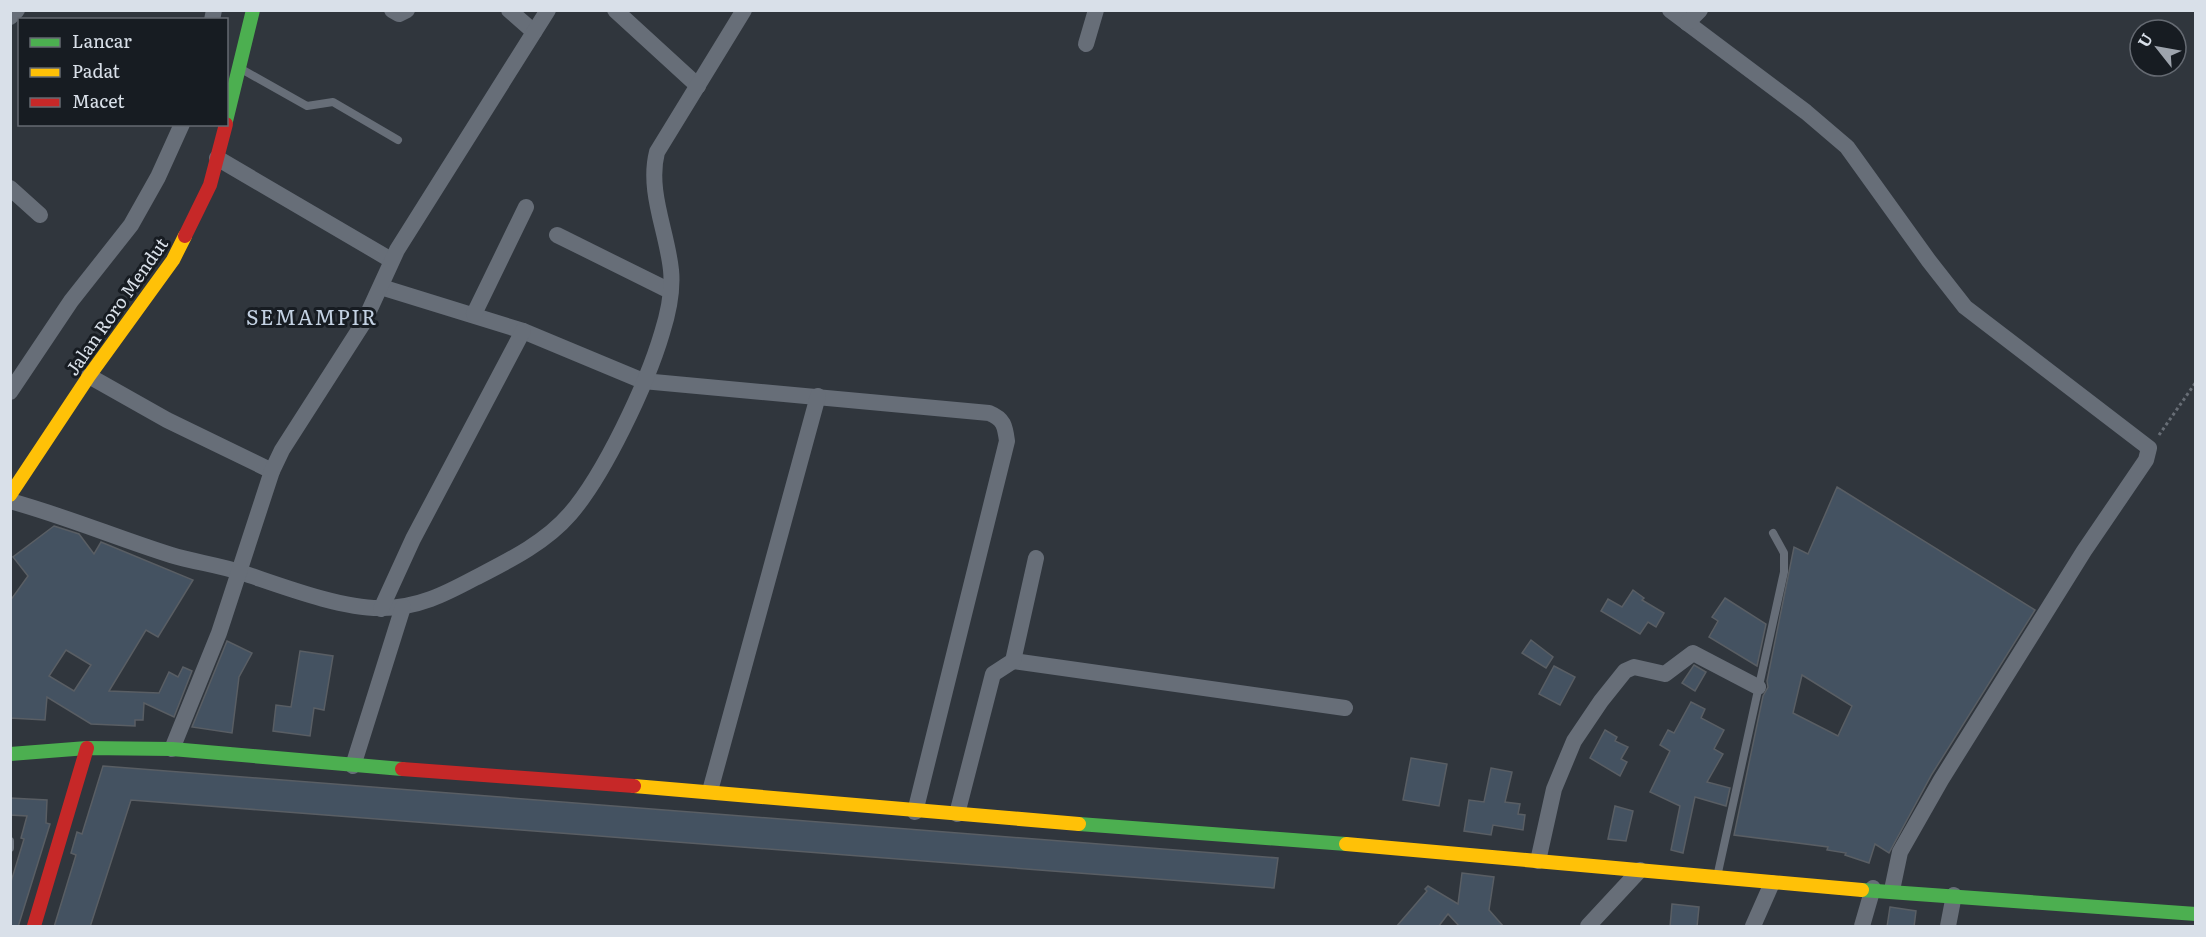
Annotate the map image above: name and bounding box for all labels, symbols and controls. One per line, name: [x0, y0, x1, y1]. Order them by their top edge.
legend: [18, 18, 228, 126]
north arrow: [2128, 18, 2188, 78]
text: Lancar: [72, 27, 132, 54]
text: U: [2131, 28, 2158, 51]
text: Padat: [72, 57, 121, 84]
text: Macet: [72, 87, 125, 114]
street label: Jalan Roro Mendut: [58, 231, 174, 381]
district label: SEMAMPIR: [246, 300, 378, 331]

